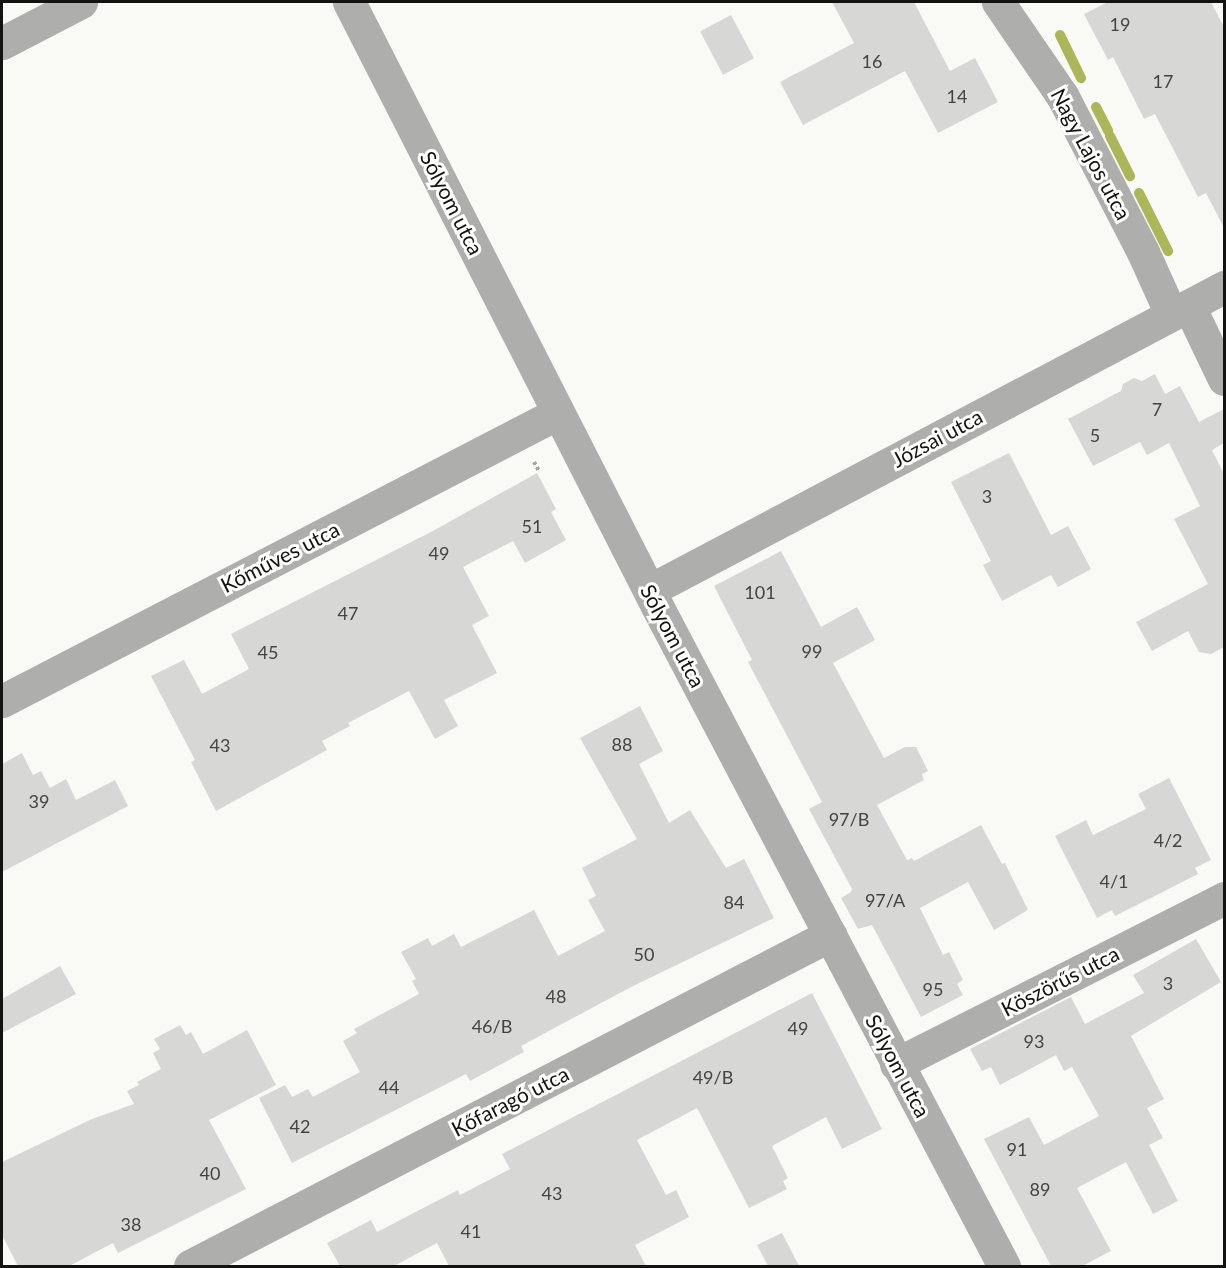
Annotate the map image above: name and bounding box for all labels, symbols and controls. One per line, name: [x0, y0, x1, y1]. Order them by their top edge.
house number: 19: [1110, 13, 1130, 35]
house number: 16: [862, 50, 882, 72]
house number: 17: [1153, 70, 1173, 92]
street label: Nagy Lajos utca: [1046, 84, 1136, 224]
house number: 14: [947, 85, 967, 107]
street label: Sólyom utca: [415, 147, 489, 259]
house number: 7: [1152, 398, 1162, 420]
street label: Józsai utca: [887, 404, 987, 472]
house number: 5: [1090, 424, 1100, 446]
house number: 3: [982, 485, 992, 507]
house number: 51: [522, 515, 542, 537]
street label: Kőműves utca: [216, 516, 344, 598]
house number: 49: [429, 542, 449, 564]
street label: Sólyom utca: [635, 580, 711, 692]
house number: 101: [744, 581, 776, 603]
house number: 47: [338, 602, 358, 624]
house number: 99: [802, 640, 822, 662]
house number: 45: [258, 641, 278, 663]
house number: 88: [612, 733, 632, 755]
house number: 43: [210, 734, 230, 756]
house number: 39: [29, 790, 49, 812]
house number: 97/B: [829, 808, 869, 830]
house number: 4/2: [1153, 829, 1183, 851]
house number: 4/1: [1099, 870, 1129, 892]
house number: 97/A: [865, 889, 905, 911]
house number: 84: [724, 891, 744, 913]
street label: Köszörűs utca: [997, 941, 1123, 1021]
house number: 50: [634, 943, 654, 965]
house number: 3: [1163, 972, 1173, 994]
house number: 95: [923, 978, 943, 1000]
house number: 48: [546, 985, 566, 1007]
street label: Sólyom utca: [860, 1010, 936, 1122]
house number: 46/B: [472, 1015, 512, 1037]
house number: 49: [788, 1017, 808, 1039]
house number: 93: [1024, 1030, 1044, 1052]
street label: Kőfaragó utca: [447, 1061, 573, 1141]
house number: 49/B: [693, 1066, 733, 1088]
house number: 44: [379, 1076, 399, 1098]
house number: 42: [290, 1115, 310, 1137]
house number: 91: [1007, 1138, 1027, 1160]
house number: 40: [200, 1162, 220, 1184]
house number: 89: [1030, 1178, 1050, 1200]
house number: 43: [542, 1182, 562, 1204]
house number: 38: [121, 1213, 141, 1235]
house number: 41: [461, 1220, 481, 1242]

